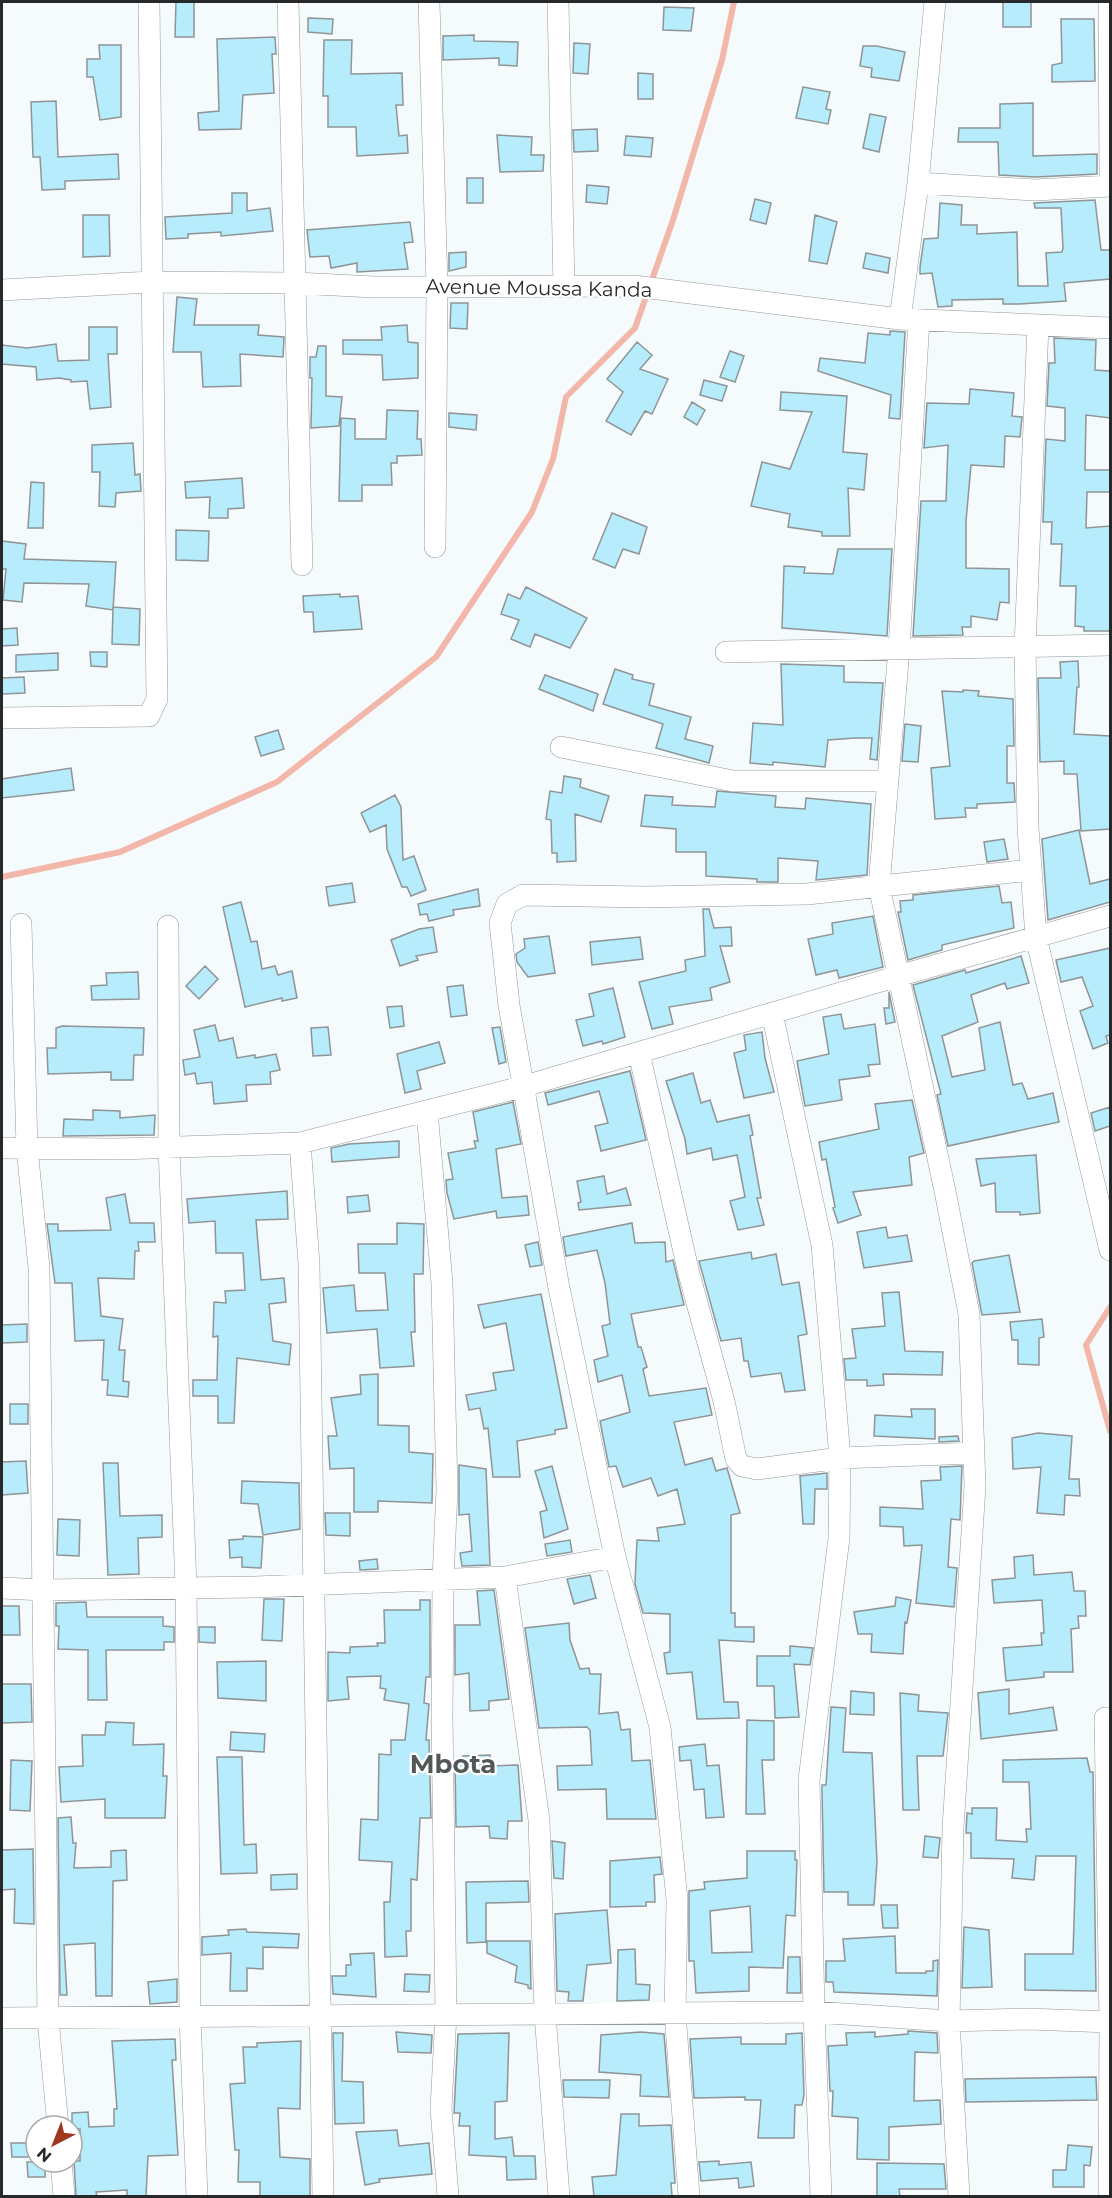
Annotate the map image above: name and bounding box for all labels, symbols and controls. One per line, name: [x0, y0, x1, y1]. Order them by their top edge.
street label: Avenue Moussa Kanda: [425, 274, 653, 302]
district label: Mbota: [410, 1748, 496, 1780]
north arrow: [24, 2114, 84, 2174]
text: N: [33, 2143, 55, 2166]

